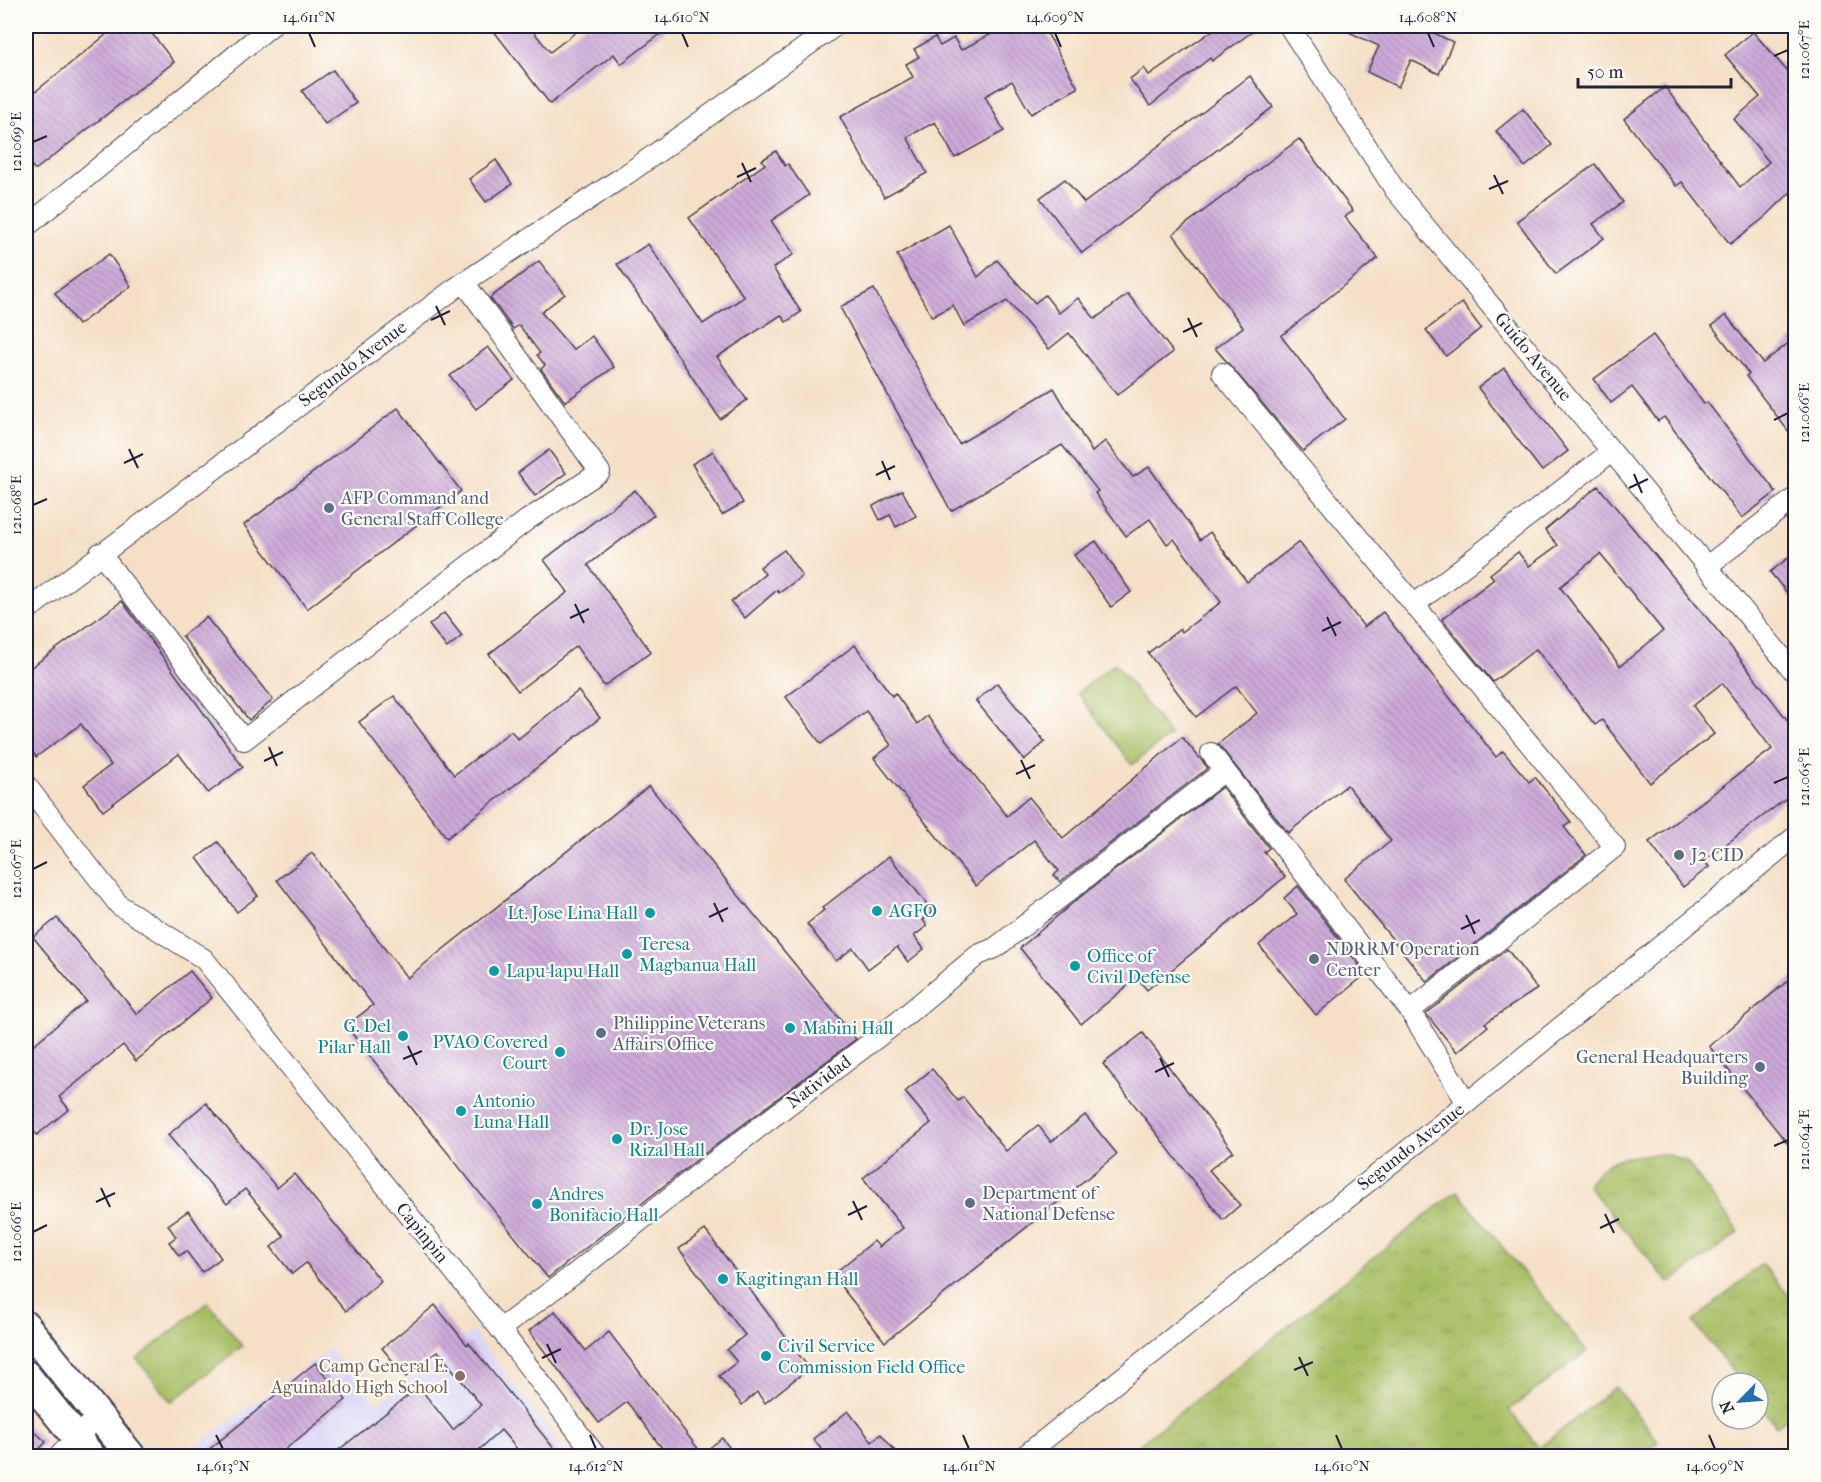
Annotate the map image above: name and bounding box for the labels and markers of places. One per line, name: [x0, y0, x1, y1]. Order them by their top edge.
place label: AFP Command and General Staff College: [340, 488, 504, 530]
marker: AFP Command and General Staff College: [322, 501, 336, 515]
place label: J2 CID: [1689, 845, 1744, 866]
marker: J2 CID: [1672, 848, 1686, 862]
place label: AGFO: [888, 901, 937, 922]
place label: Lt. Jose Lina Hall: [507, 903, 638, 924]
marker: AGFO: [870, 904, 884, 918]
marker: Lt. Jose Lina Hall: [643, 906, 657, 920]
place label: Teresa Magbanua Hall: [639, 934, 756, 976]
place label: NDRRM Operation Center: [1326, 939, 1480, 981]
place label: Office of Civil Defense: [1087, 946, 1191, 988]
marker: Teresa Magbanua Hall: [620, 947, 634, 961]
marker: NDRRM Operation Center: [1307, 952, 1321, 966]
marker: Office of Civil Defense: [1068, 959, 1082, 973]
place label: Lapu-lapu Hall: [506, 961, 619, 982]
marker: Lapu-lapu Hall: [487, 964, 501, 978]
place label: Philippine Veterans Affairs Office: [612, 1013, 766, 1055]
place label: G. Del Pilar Hall: [317, 1016, 391, 1058]
place label: Mabini Hall: [802, 1018, 894, 1039]
marker: Mabini Hall: [783, 1021, 797, 1035]
marker: Philippine Veterans Affairs Office: [594, 1026, 608, 1040]
marker: G. Del Pilar Hall: [396, 1029, 410, 1043]
place label: PVAO Covered Court: [432, 1032, 549, 1074]
marker: PVAO Covered Court: [553, 1045, 567, 1059]
place label: General Headquarters Building: [1576, 1047, 1748, 1089]
marker: General Headquarters Building: [1753, 1060, 1767, 1074]
place label: Antonio Luna Hall: [472, 1091, 549, 1133]
marker: Antonio Luna Hall: [454, 1104, 468, 1118]
place label: Dr. Jose Rizal Hall: [629, 1119, 705, 1161]
marker: Dr. Jose Rizal Hall: [610, 1132, 624, 1146]
place label: Department of National Defense: [982, 1183, 1115, 1225]
place label: Andres Bonifacio Hall: [548, 1184, 658, 1226]
marker: Department of National Defense: [963, 1196, 977, 1210]
marker: Andres Bonifacio Hall: [530, 1197, 544, 1211]
place label: Kagitingan Hall: [735, 1269, 859, 1290]
marker: Kagitingan Hall: [716, 1272, 730, 1286]
place label: Civil Service Commission Field Office: [778, 1336, 965, 1378]
marker: Civil Service Commission Field Office: [759, 1349, 773, 1363]
place label: Camp General E. Aguinaldo High School: [270, 1356, 448, 1398]
marker: Camp General E. Aguinaldo High School: [453, 1369, 467, 1383]

